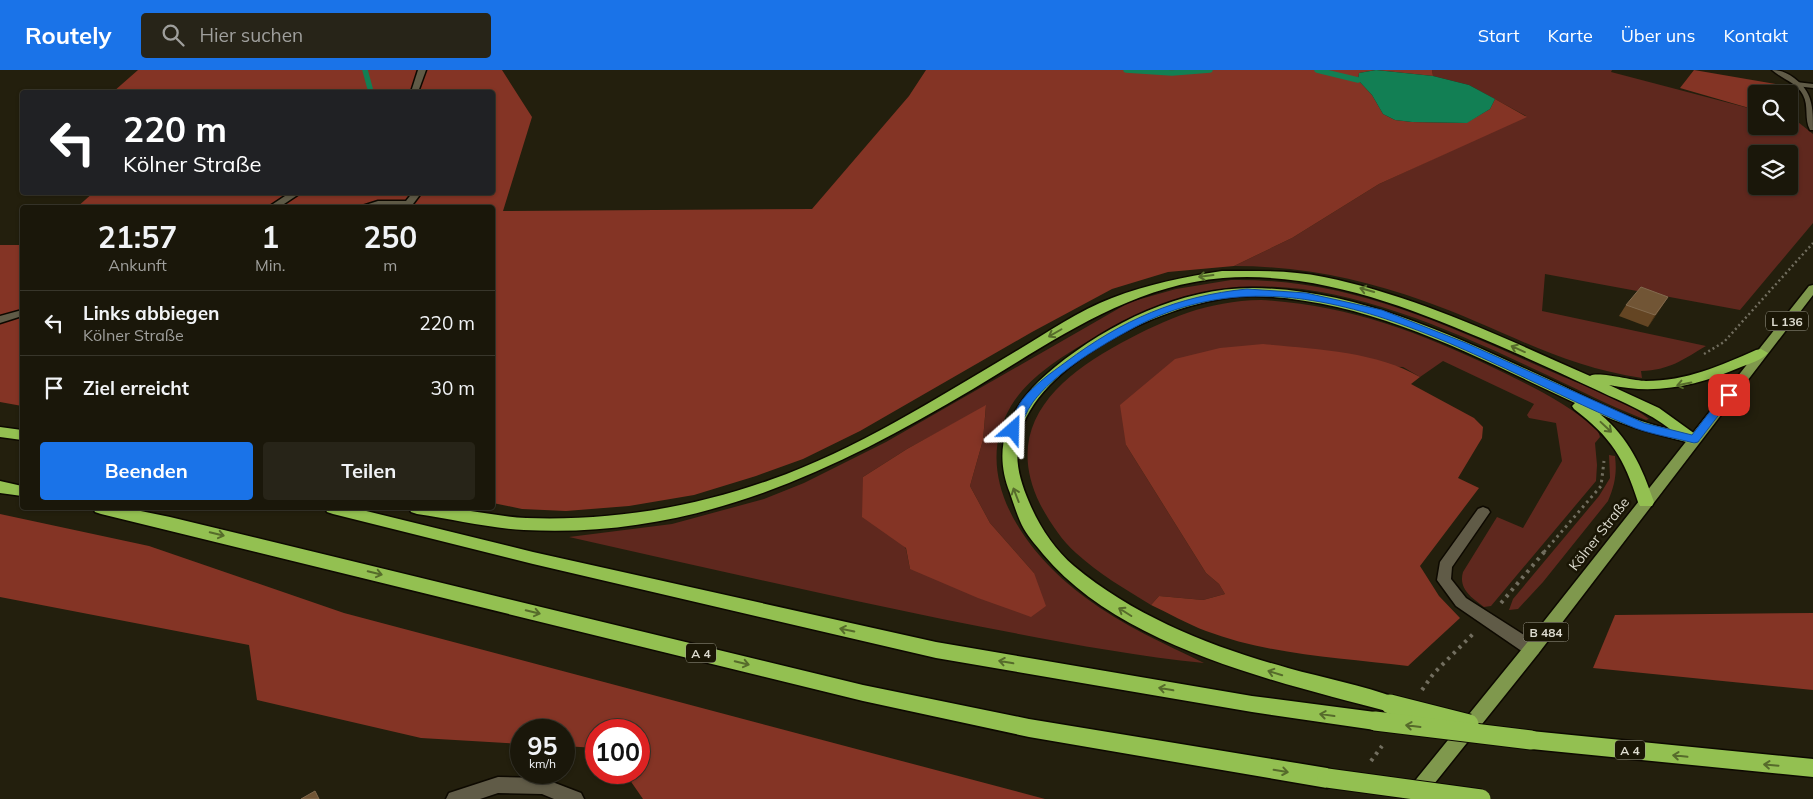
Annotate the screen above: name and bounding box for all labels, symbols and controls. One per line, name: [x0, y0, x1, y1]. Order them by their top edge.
search box: [141, 13, 491, 58]
text: Routely: [25, 20, 111, 50]
icon: search: [159, 21, 187, 49]
text: Hier suchen: [199, 23, 303, 47]
text: Start: [1478, 24, 1519, 47]
text: Karte: [1547, 24, 1593, 47]
text: Über uns: [1621, 24, 1696, 47]
text: Kontakt: [1724, 24, 1788, 47]
map controls: [1748, 85, 1798, 195]
button: search: [1748, 85, 1798, 135]
text: 220 m: [123, 107, 227, 151]
icon: left: [40, 110, 105, 175]
button: layers: [1748, 145, 1798, 195]
text: Kölner Straße: [123, 150, 261, 178]
text: 21:57: [98, 218, 177, 256]
text: 1: [261, 218, 279, 256]
text: 250: [363, 218, 417, 256]
text: Ankunft: [108, 255, 167, 275]
text: Min.: [255, 255, 285, 275]
text: m: [383, 255, 397, 275]
one-way arrow: [1198, 271, 1214, 281]
one-way arrow: [1359, 285, 1375, 294]
text: Links abbiegen: [83, 301, 220, 325]
icon: left: [40, 309, 68, 337]
text: 220 m: [419, 311, 475, 335]
road number: L 136: [1766, 312, 1808, 330]
text: Kölner Straße: [83, 325, 184, 345]
one-way arrow: [1048, 328, 1063, 338]
one-way arrow: [1511, 344, 1526, 354]
icon: arrive: [40, 374, 68, 402]
pin: [1708, 374, 1750, 416]
text: Ziel erreicht: [83, 376, 189, 400]
text: 30 m: [431, 376, 475, 400]
one-way arrow: [1676, 380, 1692, 389]
icon: arrive: [1715, 381, 1743, 409]
position arrow: [986, 403, 1038, 455]
one-way arrow: [1600, 422, 1613, 433]
button: Beenden: [40, 442, 253, 500]
button: Teilen: [263, 442, 475, 500]
one-way arrow: [1011, 488, 1020, 503]
street label: Kölner Straße: [1565, 494, 1633, 574]
one-way arrow: [209, 530, 225, 539]
one-way arrow: [366, 569, 382, 578]
one-way arrow: [1119, 606, 1133, 616]
one-way arrow: [524, 608, 540, 617]
road number: B 484: [1524, 622, 1568, 642]
one-way arrow: [839, 625, 855, 634]
road number: A 4: [686, 644, 716, 662]
one-way arrow: [998, 656, 1014, 666]
one-way arrow: [733, 659, 749, 668]
one-way arrow: [1268, 668, 1283, 677]
one-way arrow: [1158, 684, 1174, 694]
one-way arrow: [1319, 709, 1335, 719]
speed limit sign: 100: [585, 719, 650, 784]
one-way arrow: [1405, 721, 1421, 731]
text: 95: [527, 730, 558, 761]
road number: A 4: [1615, 740, 1645, 760]
one-way arrow: [1672, 751, 1688, 761]
text: km/h: [529, 756, 556, 771]
one-way arrow: [1763, 760, 1779, 769]
one-way arrow: [1273, 766, 1289, 776]

